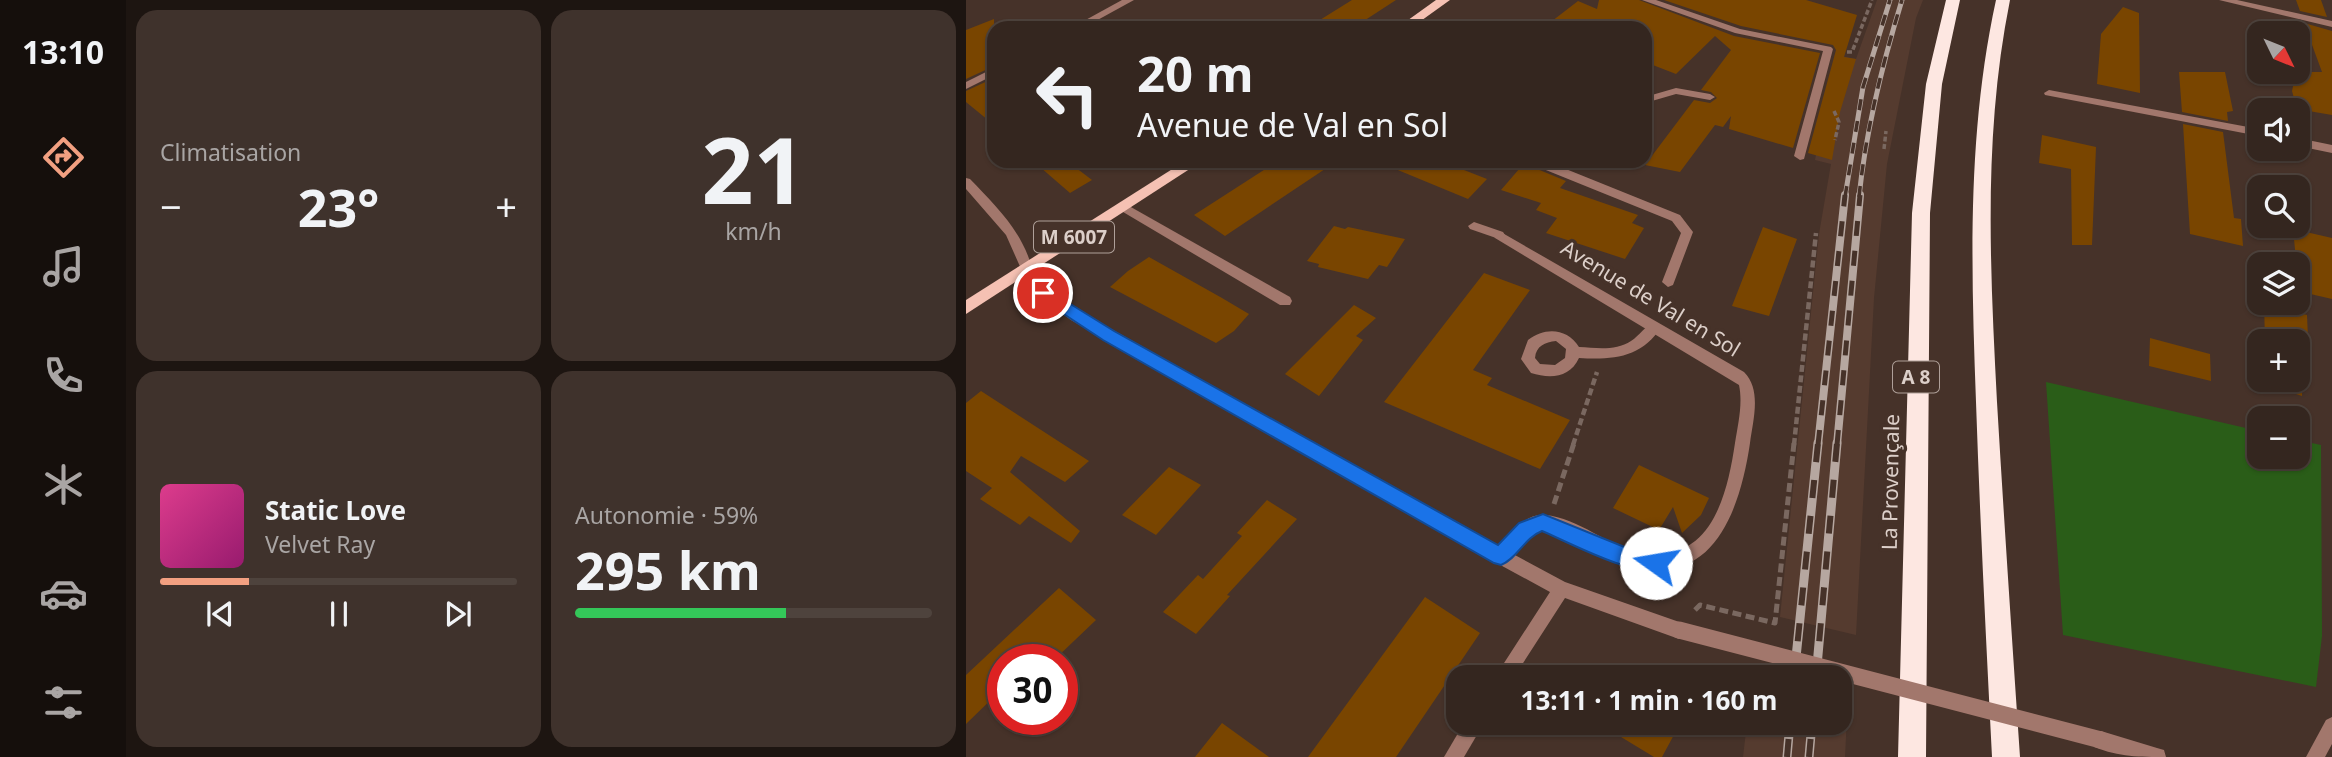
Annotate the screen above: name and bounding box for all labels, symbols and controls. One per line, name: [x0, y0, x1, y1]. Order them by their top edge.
north arrow: [2247, 21, 2310, 84]
map controls: [2247, 21, 2310, 469]
text: 13:10: [22, 30, 104, 73]
text: 20 m: [1137, 40, 1254, 106]
icon: left: [1022, 49, 1113, 140]
button: sound: [2247, 98, 2310, 161]
text: Avenue de Val en Sol: [1137, 103, 1448, 146]
text: 21: [701, 107, 806, 231]
icon: directions: [39, 133, 88, 182]
text: Climatisation: [160, 136, 301, 168]
text: 23°: [298, 171, 379, 242]
button: search: [2247, 175, 2310, 238]
text: −: [160, 180, 182, 232]
text: +: [495, 180, 517, 232]
text: km/h: [725, 215, 782, 247]
road number: M 6007: [1034, 221, 1114, 252]
street label: Avenue de Val en Sol: [1556, 233, 1746, 363]
icon: music: [39, 242, 88, 291]
button: layers: [2247, 252, 2310, 315]
pin: [1013, 263, 1073, 323]
icon: arrive: [1024, 274, 1062, 312]
button: +: [2247, 329, 2310, 392]
icon: phone: [39, 351, 88, 400]
road number: A 8: [1893, 362, 1939, 392]
button: −: [2247, 406, 2310, 469]
street label: La Provençale: [1875, 414, 1905, 550]
icon: climate: [39, 460, 88, 509]
text: Static Love: [265, 492, 406, 528]
text: Autonomie · 59%: [575, 499, 758, 531]
position arrow: [1619, 526, 1693, 600]
text: Velvet Ray: [265, 528, 375, 560]
text: 295 km: [575, 534, 761, 605]
icon: car: [39, 569, 88, 618]
icon: previous: [201, 595, 239, 633]
icon: pause: [320, 595, 358, 633]
icon: next: [439, 595, 477, 633]
speed limit sign: 30: [987, 644, 1078, 735]
icon: filters: [39, 678, 88, 727]
text: 13:11 · 1 min · 160 m: [1521, 682, 1777, 718]

